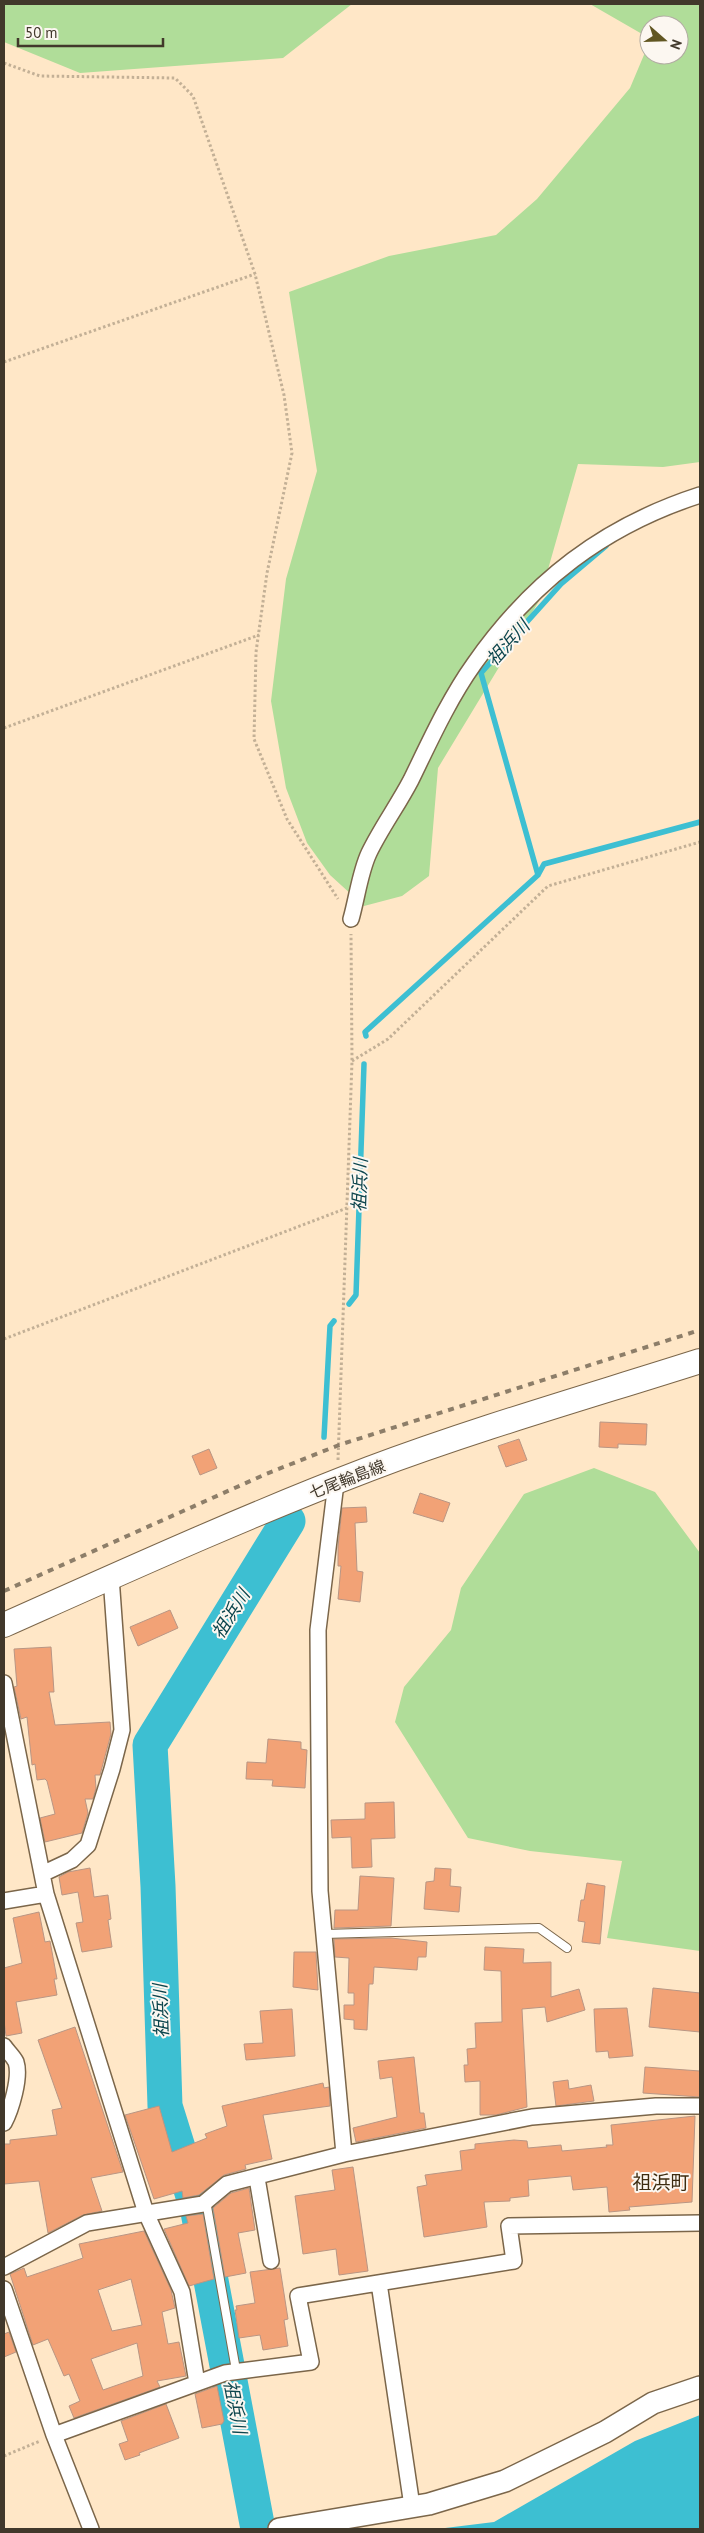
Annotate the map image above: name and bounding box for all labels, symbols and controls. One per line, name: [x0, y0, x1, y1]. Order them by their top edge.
scale bar: [18, 15, 162, 47]
north arrow: [639, 15, 689, 65]
text: 50 m: [25, 23, 58, 42]
text: N: [666, 37, 686, 52]
water label: 祖浜川: [481, 613, 536, 670]
water label: 祖浜川: [347, 1156, 372, 1212]
street label: 七尾輪島線: [306, 1455, 388, 1503]
water label: 祖浜川: [207, 1583, 256, 1643]
water label: 祖浜川: [148, 1982, 173, 2038]
district label: 祖浜町: [632, 2170, 690, 2194]
water label: 祖浜川: [219, 2378, 252, 2438]

